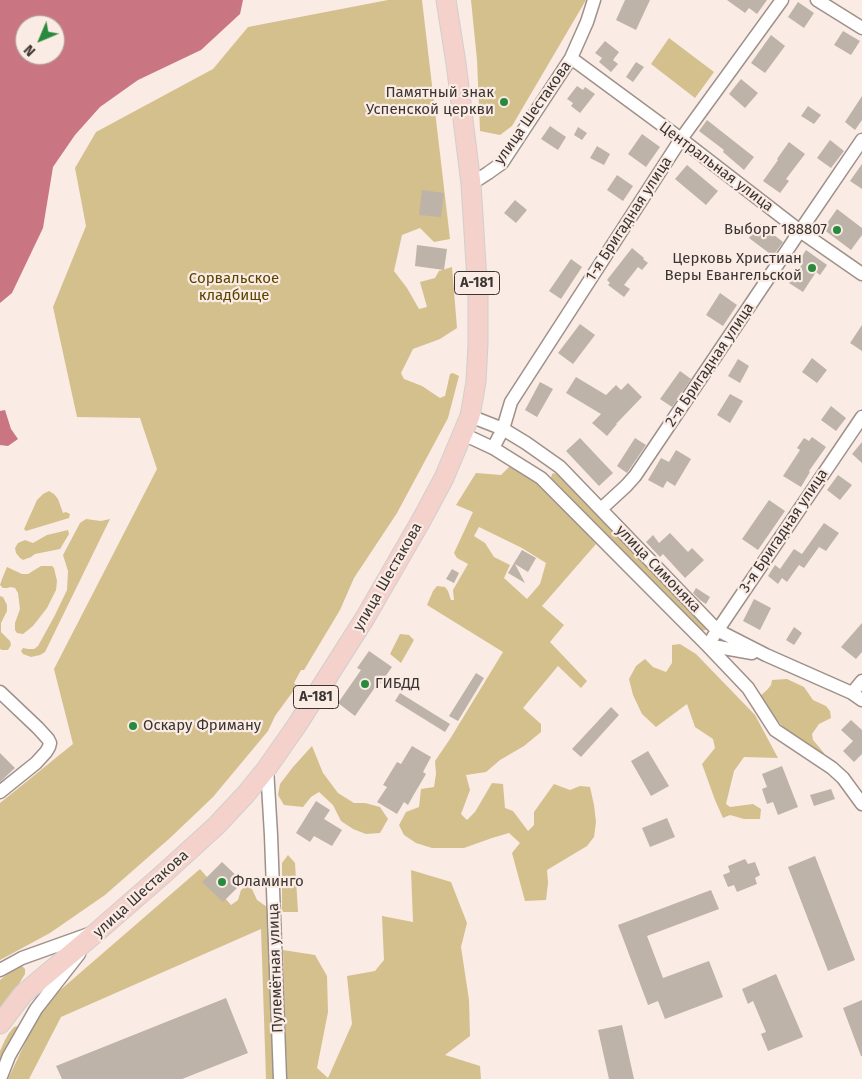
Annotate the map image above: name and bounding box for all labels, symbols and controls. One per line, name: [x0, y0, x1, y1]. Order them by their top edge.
north arrow: [15, 15, 65, 65]
text: N: [20, 41, 39, 60]
street label: улица Шестакова: [491, 58, 575, 168]
place label: Памятный знак Успенской церкви: [366, 84, 494, 119]
marker: Памятный знак Успенской церкви: [498, 96, 510, 108]
street label: Центральная улица: [655, 118, 777, 216]
street label: 1-я Бригадная улица: [582, 153, 676, 285]
place label: Выборг 188807: [724, 221, 827, 239]
marker: Выборг 188807: [831, 224, 843, 236]
place label: Церковь Христиан Веры Евангельской: [665, 250, 802, 285]
marker: Церковь Христиан Веры Евангельской: [806, 262, 818, 274]
park label: Сорвальское кладбище: [189, 270, 279, 305]
road number: А-181: [454, 272, 500, 294]
street label: 2-я Бригадная улица: [662, 300, 758, 430]
street label: 3-я Бригадная улица: [736, 466, 832, 596]
street label: улица Шестакова: [350, 520, 426, 634]
street label: улица Симоняка: [612, 522, 704, 616]
place label: ГИБДД: [375, 675, 420, 693]
marker: ГИБДД: [359, 678, 371, 690]
road number: А-181: [294, 686, 338, 709]
place label: Оскару Фриману: [143, 717, 261, 735]
marker: Оскару Фриману: [127, 720, 139, 732]
street label: улица Шестакова: [90, 846, 192, 942]
place label: Фламинго: [232, 873, 304, 891]
marker: Фламинго: [216, 876, 228, 888]
street label: Пулемётная улица: [265, 903, 287, 1033]

